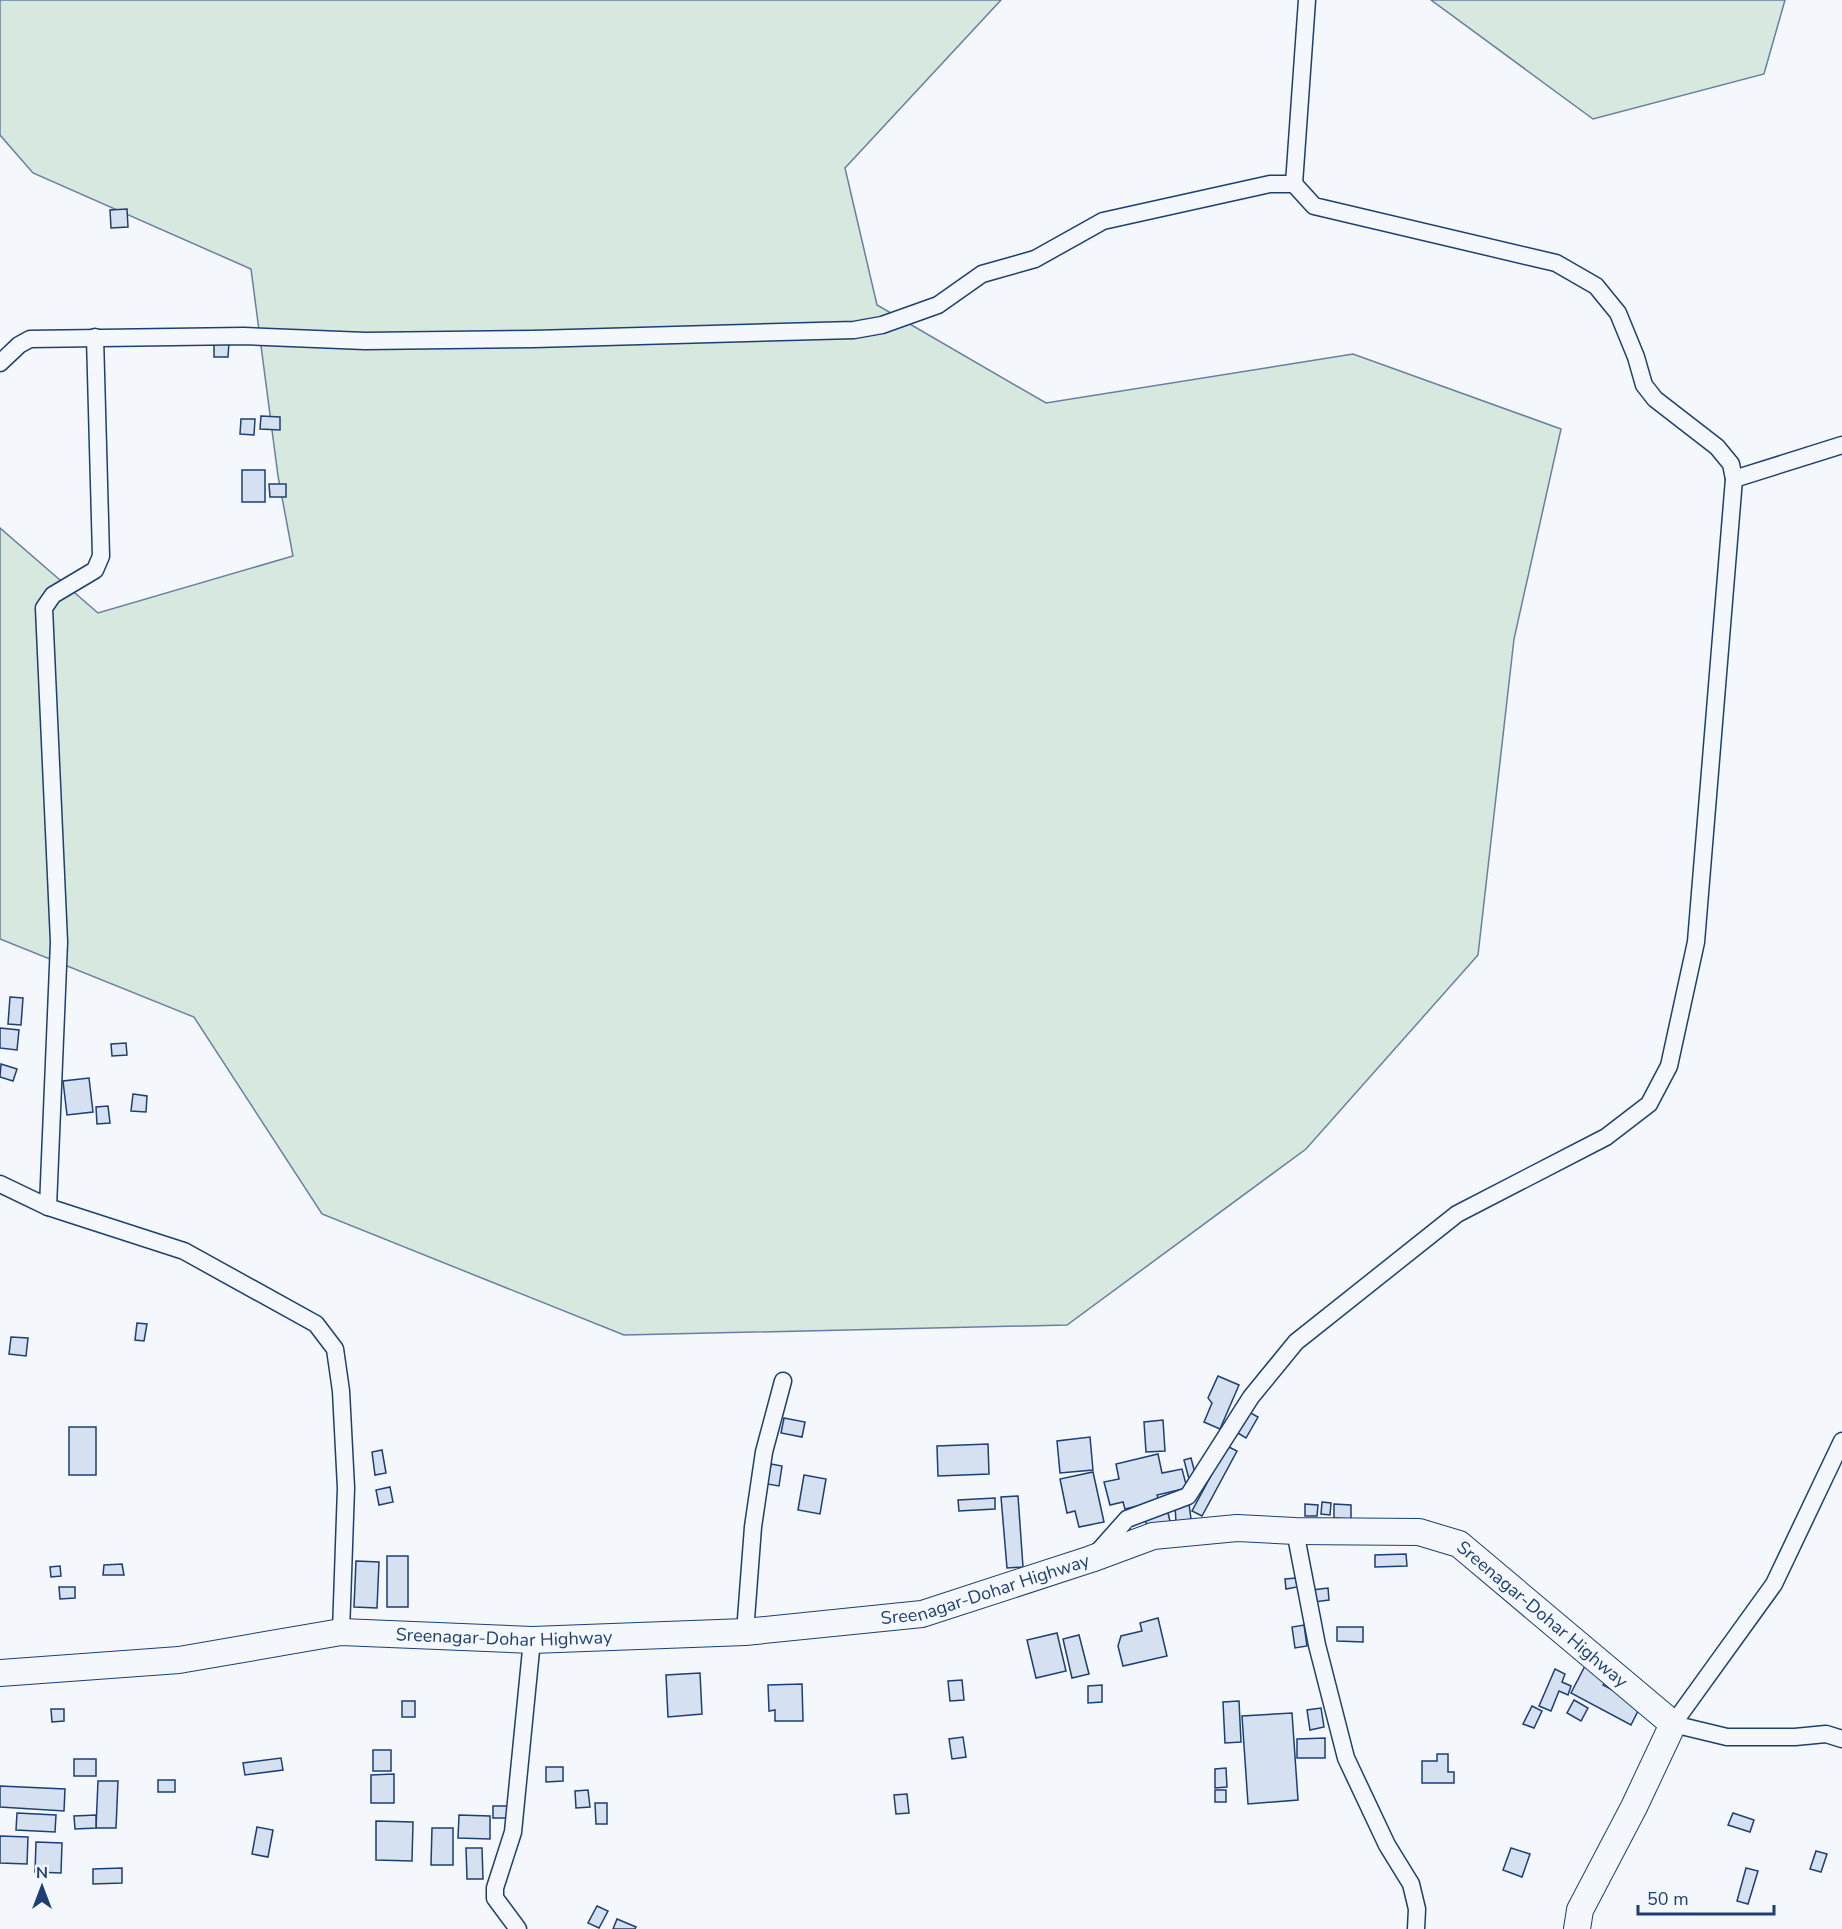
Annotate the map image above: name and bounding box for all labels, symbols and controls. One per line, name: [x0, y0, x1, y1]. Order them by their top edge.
street label: Sreenagar-Dohar Highway: [1452, 1535, 1633, 1693]
street label: Sreenagar-Dohar Highway: [880, 1548, 1093, 1630]
street label: Sreenagar-Dohar Highway: [395, 1622, 613, 1652]
north arrow: [12, 1857, 72, 1917]
text: N: [36, 1862, 48, 1884]
scale bar: [1638, 1878, 1774, 1916]
text: 50 m: [1647, 1887, 1689, 1911]

